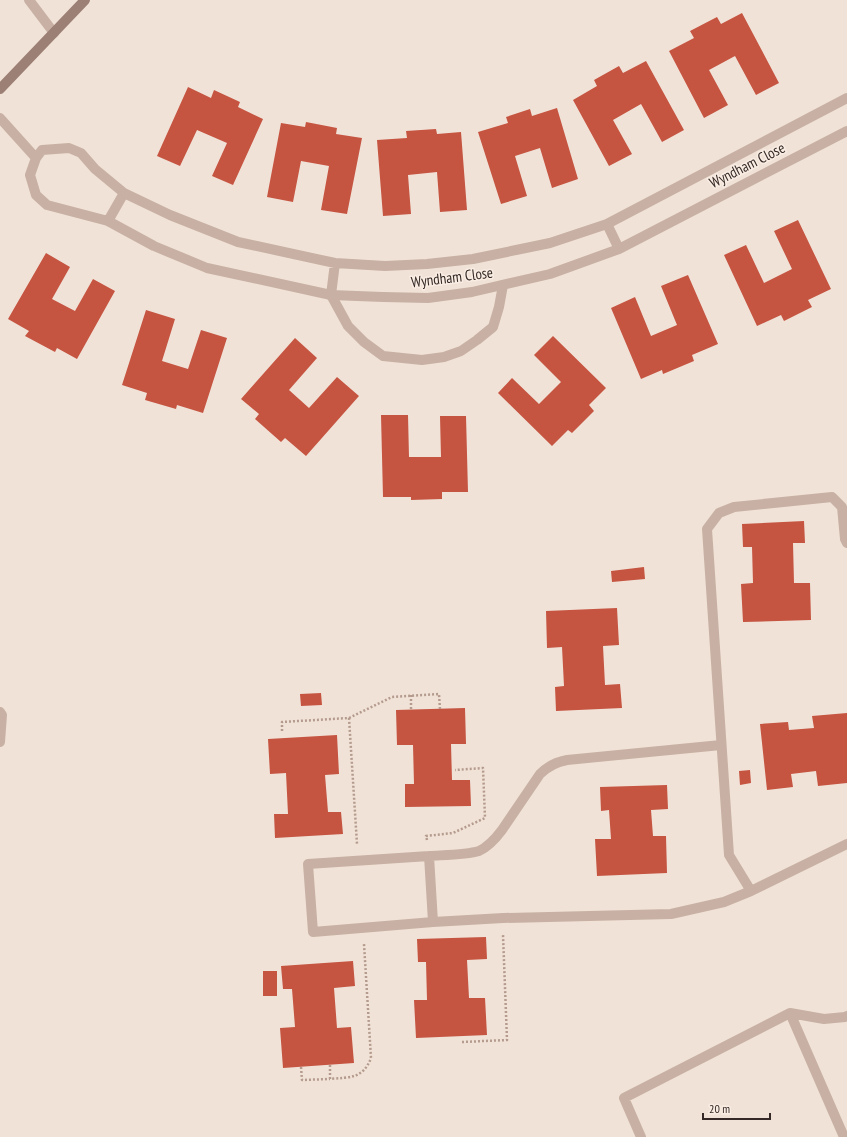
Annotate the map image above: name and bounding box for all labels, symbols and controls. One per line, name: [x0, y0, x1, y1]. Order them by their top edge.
street label: Wyndham Close: [706, 138, 788, 192]
street label: Wyndham Close: [410, 263, 494, 291]
scale bar: [703, 1095, 770, 1121]
text: 20 m: [709, 1101, 730, 1116]

